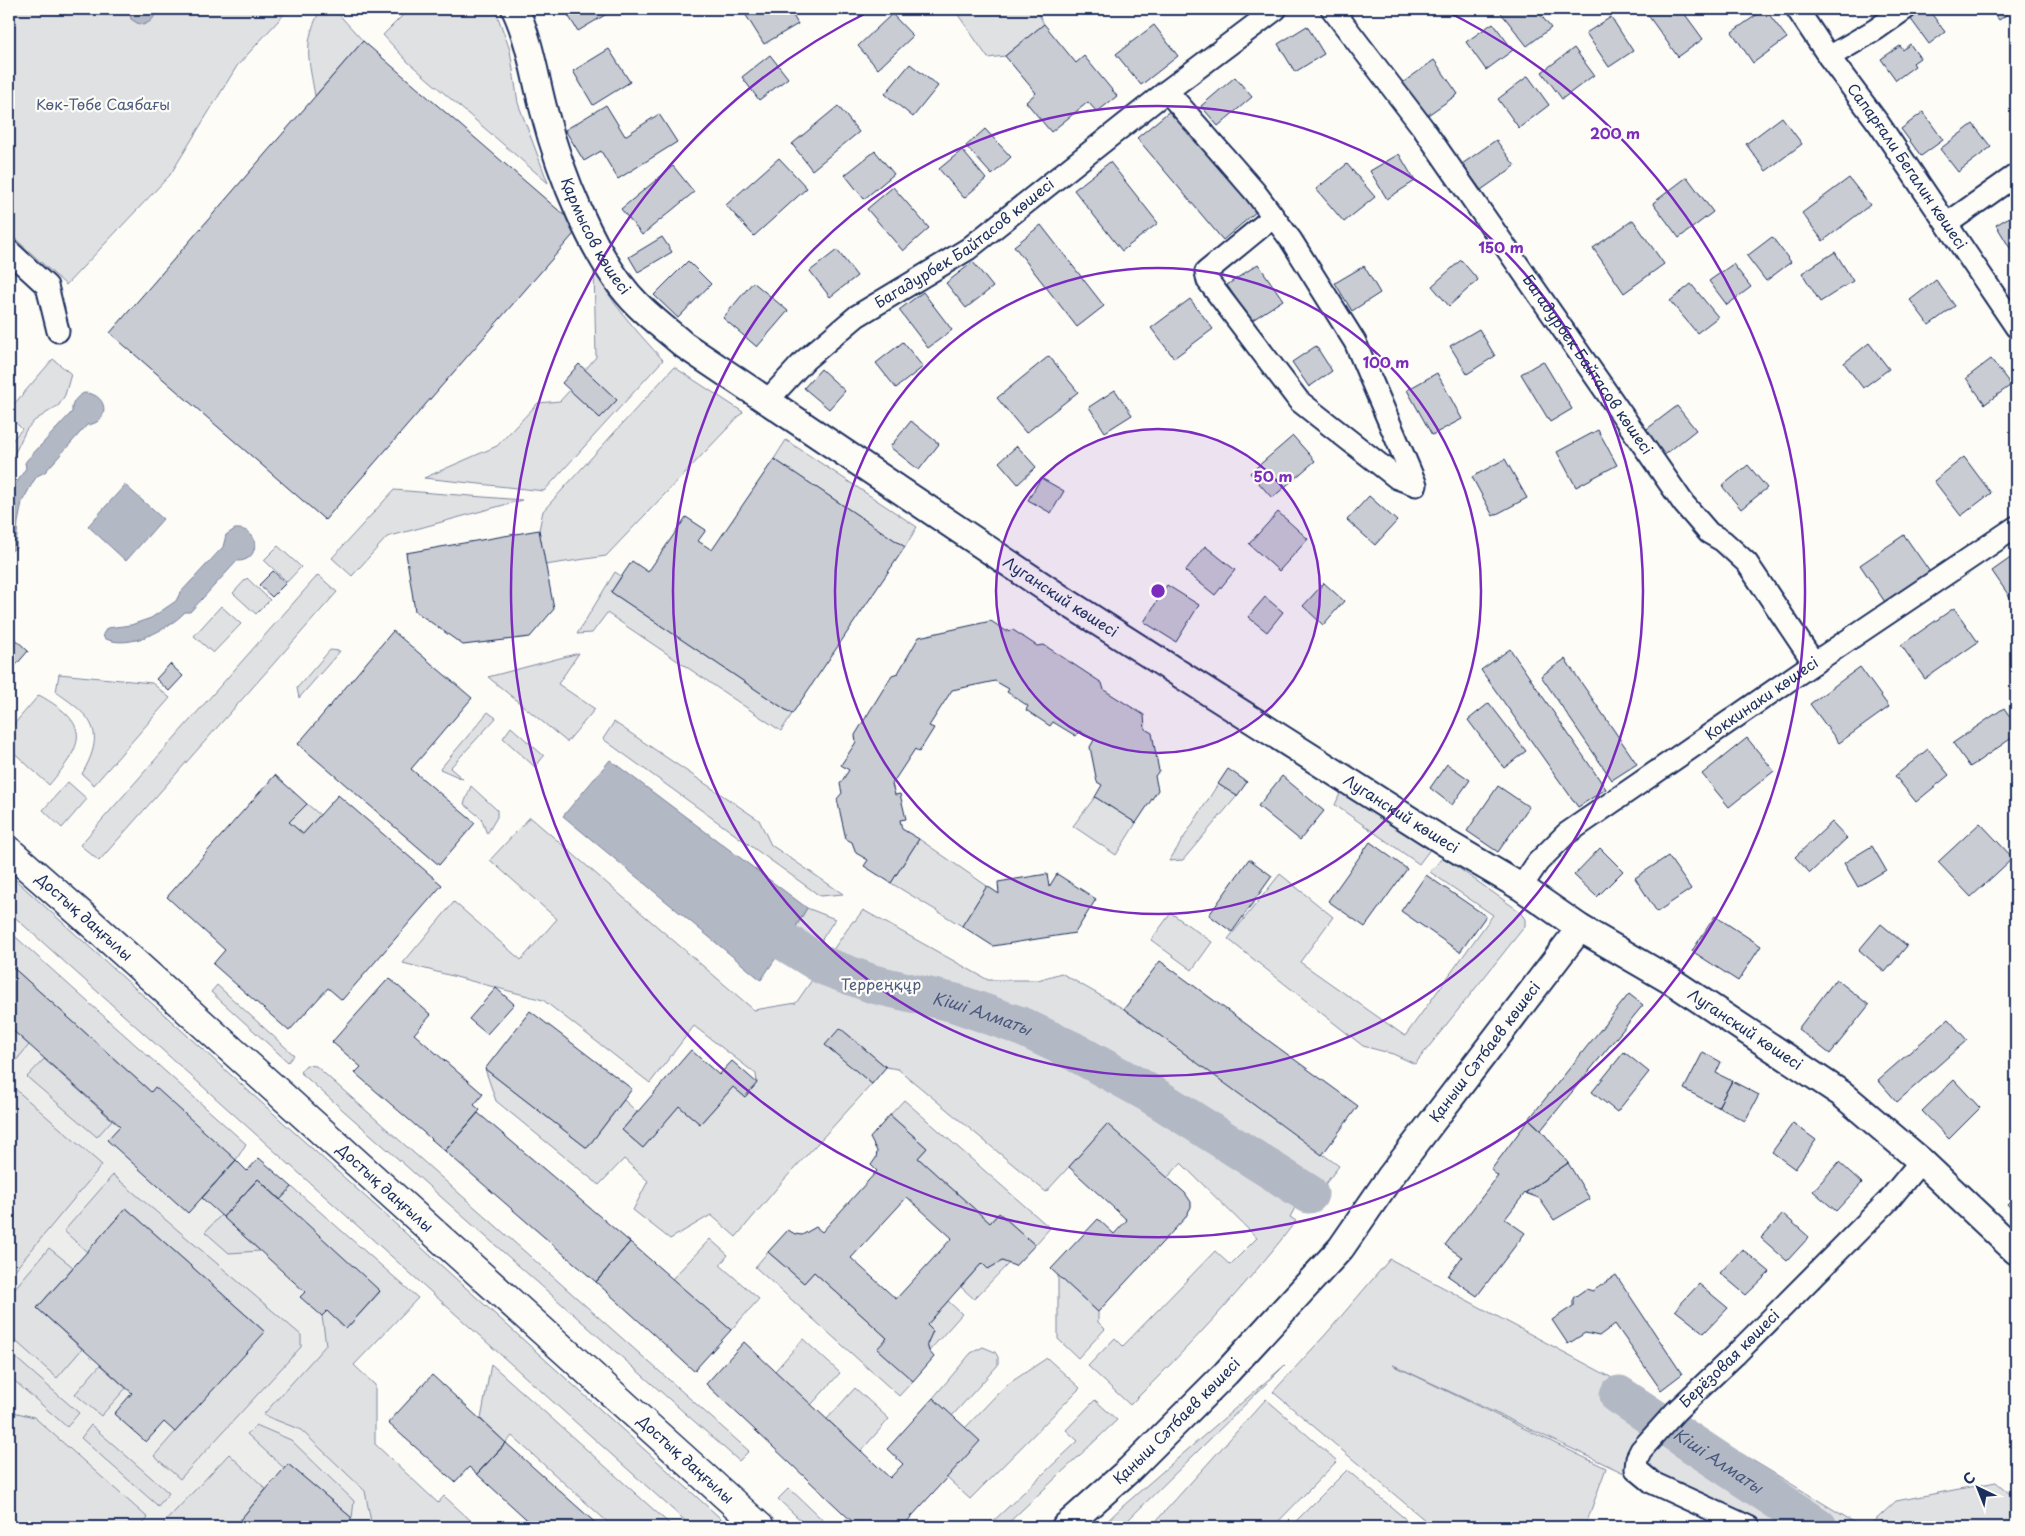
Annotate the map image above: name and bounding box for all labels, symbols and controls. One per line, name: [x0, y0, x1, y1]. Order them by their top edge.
street label: Сапарғали Бегалин көшесі: [1842, 78, 1973, 254]
park label: Көк-Төбе Саябағы: [36, 92, 170, 115]
text: 200 m: [1590, 121, 1640, 144]
street label: Багадурбек Байтасов көшесі: [870, 172, 1059, 313]
street label: Қармысов көшесі: [556, 173, 637, 299]
text: 150 m: [1478, 235, 1524, 258]
street label: Багадурбек Байтасов көшесі: [1518, 269, 1659, 459]
text: 100 m: [1363, 350, 1409, 373]
text: 50 m: [1254, 464, 1292, 487]
street label: Луганский көшесі: [999, 550, 1123, 642]
centre of rings: [1149, 582, 1167, 600]
street label: Коккинаки көшесі: [1700, 650, 1822, 745]
street label: Луганский көшесі: [1339, 768, 1464, 858]
street label: Достық даңғылы: [31, 866, 139, 966]
park label: Терреңқұр: [841, 972, 921, 995]
street label: Қаныш Сәтбаев көшесі: [1423, 976, 1545, 1126]
street label: Луганский көшесі: [1684, 982, 1808, 1075]
water label: Кіші Алматы: [930, 985, 1037, 1041]
street label: Достық даңғылы: [332, 1137, 439, 1237]
street label: Берёзовая көшесі: [1673, 1303, 1784, 1412]
street label: Қаныш Сәтбаев көшесі: [1107, 1352, 1245, 1489]
street label: Достық даңғылы: [632, 1408, 740, 1508]
water label: Кіші Алматы: [1669, 1422, 1769, 1499]
north arrow: [1952, 1464, 2002, 1514]
text: С: [1958, 1467, 1980, 1489]

